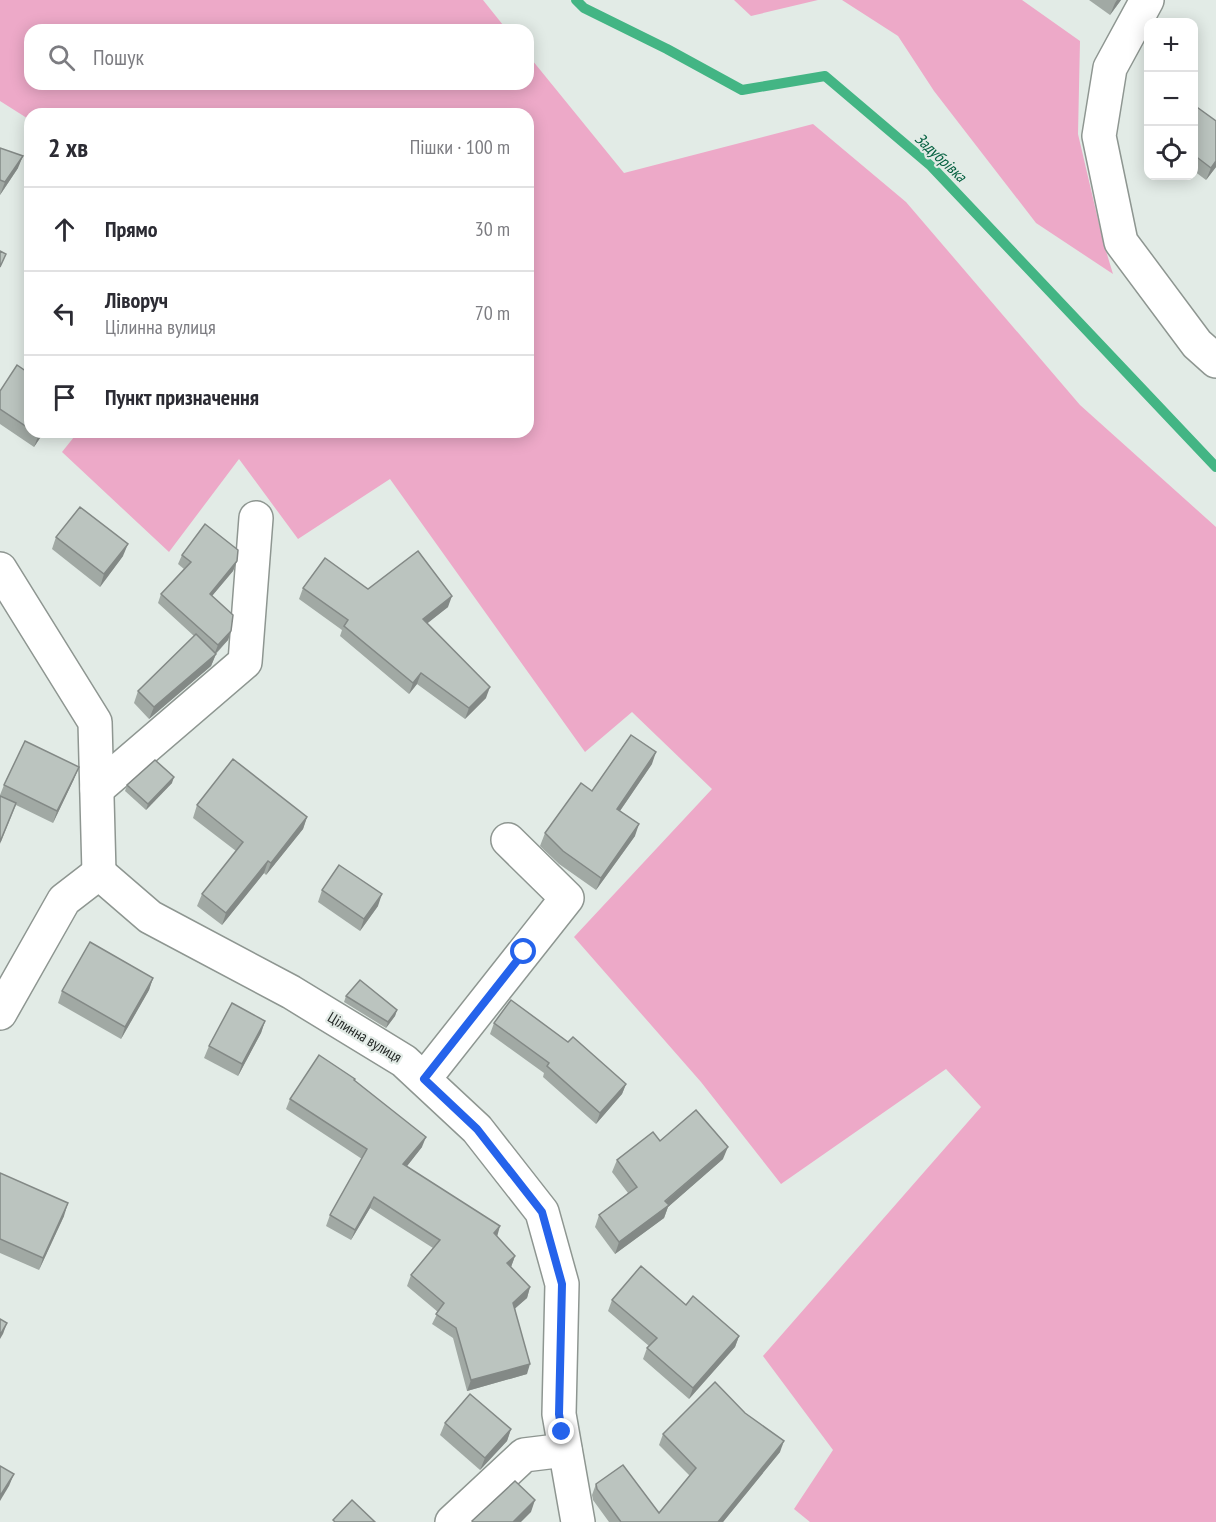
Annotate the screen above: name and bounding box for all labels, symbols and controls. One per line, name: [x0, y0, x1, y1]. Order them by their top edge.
map controls: [1144, 18, 1198, 180]
button: +: [1144, 18, 1198, 72]
search box: [24, 24, 534, 90]
icon: search: [45, 41, 78, 74]
text: Пошук: [93, 43, 144, 71]
button: −: [1144, 72, 1198, 126]
button: locate: [1144, 126, 1198, 180]
water label: Задубрівка: [911, 128, 972, 187]
text: 2 хв: [48, 131, 88, 164]
text: Пішки · 100 m: [410, 134, 510, 160]
icon: ahead: [48, 213, 81, 246]
text: Прямо: [105, 215, 158, 243]
text: 30 m: [475, 216, 510, 242]
text: Ліворуч: [105, 286, 168, 314]
icon: left: [48, 297, 81, 330]
text: 70 m: [475, 300, 510, 326]
text: Цілинна вулиця: [105, 314, 216, 340]
icon: arrive: [48, 381, 81, 414]
text: Пункт призначення: [105, 383, 259, 411]
route start: [510, 938, 536, 964]
street label: Цілинна вулиця: [325, 1007, 406, 1067]
route end: [548, 1418, 574, 1444]

